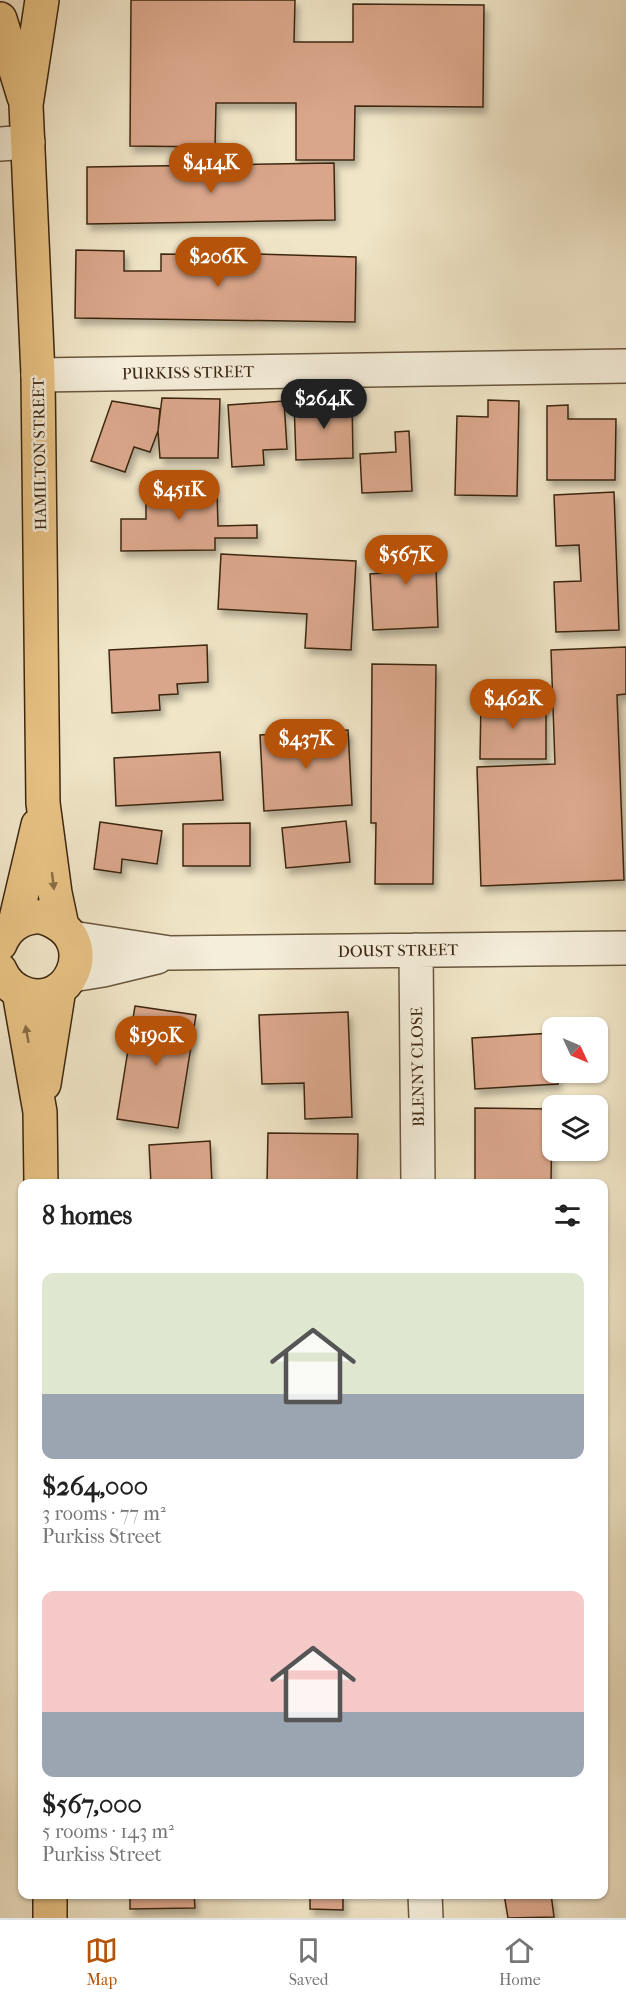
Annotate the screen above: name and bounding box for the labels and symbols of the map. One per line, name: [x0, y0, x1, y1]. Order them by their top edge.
pin: $414K: [169, 143, 253, 194]
pin: $206K: [176, 237, 260, 288]
street label: PURKISS STREET: [122, 362, 255, 383]
street label: HAMILTON STREET: [29, 377, 50, 530]
pin: $264K: [282, 379, 366, 430]
pin: $451K: [137, 470, 221, 521]
pin: $567K: [364, 535, 448, 586]
pin: $462K: [471, 679, 555, 730]
pin: $437K: [264, 719, 348, 770]
one-way arrow: [49, 872, 58, 891]
street label: DOUST STREET: [338, 940, 459, 961]
street label: BLENNY CLOSE: [407, 1007, 428, 1127]
pin: $190K: [114, 1016, 198, 1067]
north arrow: [542, 1017, 608, 1083]
one-way arrow: [22, 1024, 31, 1043]

